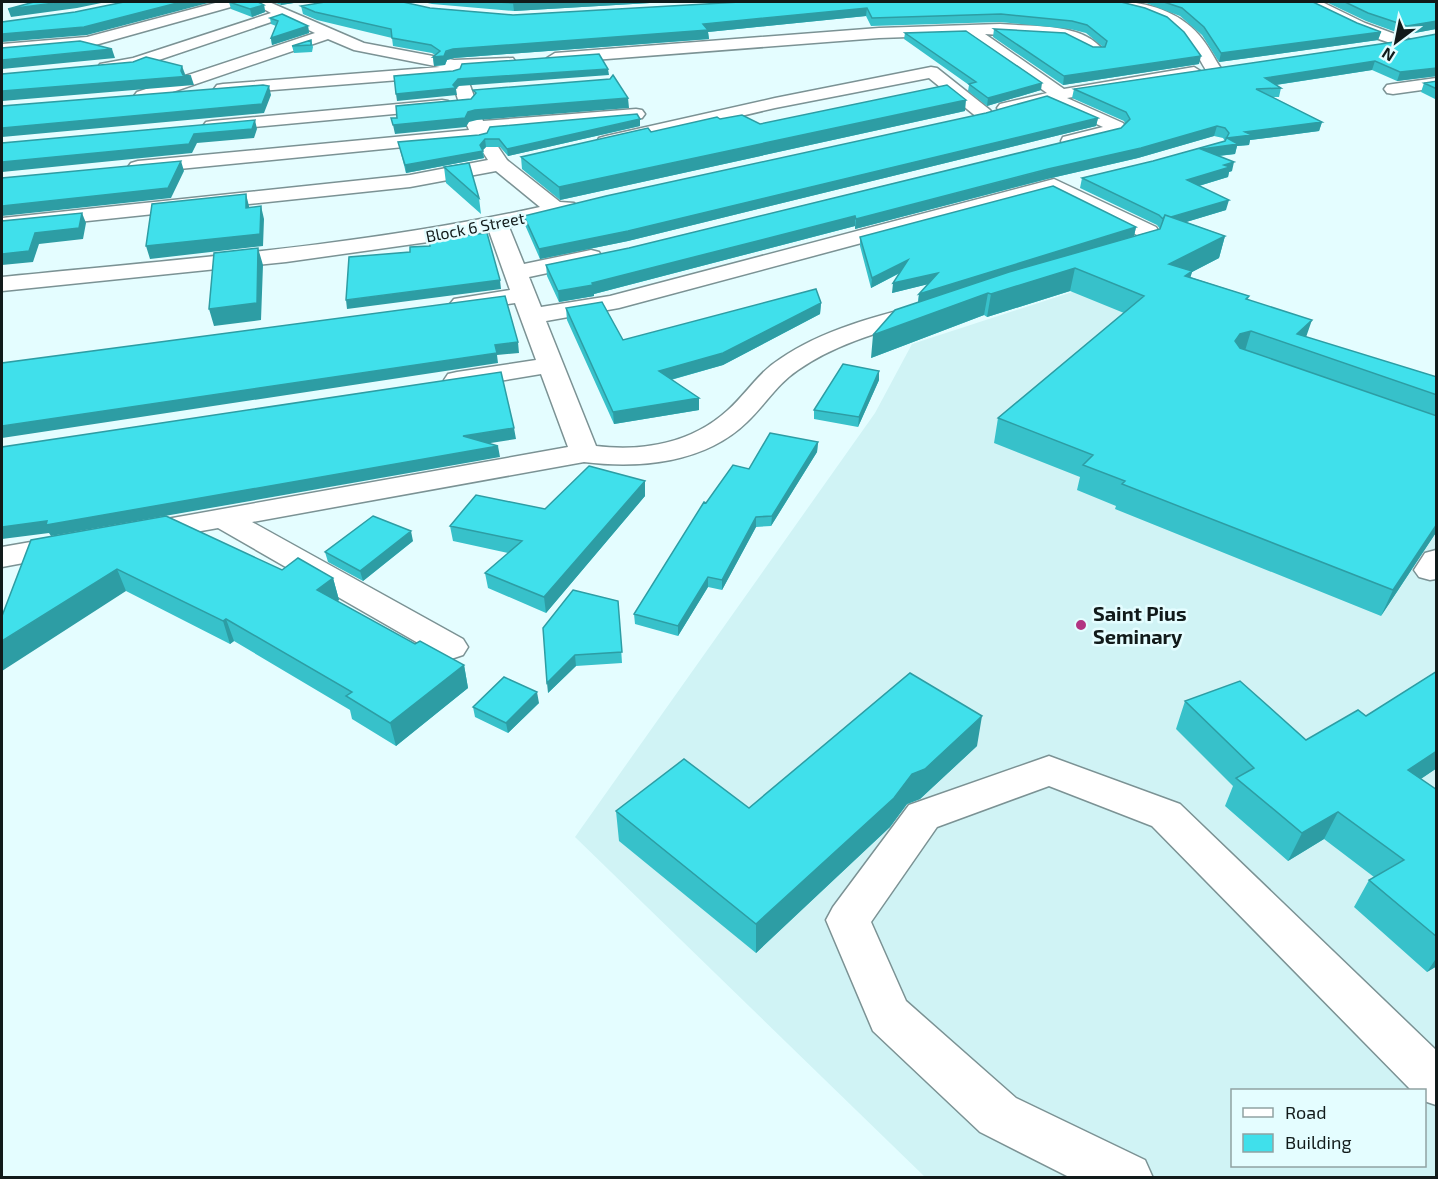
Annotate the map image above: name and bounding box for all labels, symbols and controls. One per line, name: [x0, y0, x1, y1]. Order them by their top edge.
north arrow: [1366, 12, 1426, 72]
text: N: [1378, 44, 1398, 66]
street label: Block 6 Street: [424, 208, 526, 245]
place label: Saint Pius Seminary: [1093, 601, 1187, 649]
marker: Saint Pius Seminary: [1074, 618, 1088, 632]
legend: [1231, 1089, 1426, 1167]
text: Road: [1285, 1101, 1326, 1123]
text: Building: [1285, 1131, 1352, 1153]

